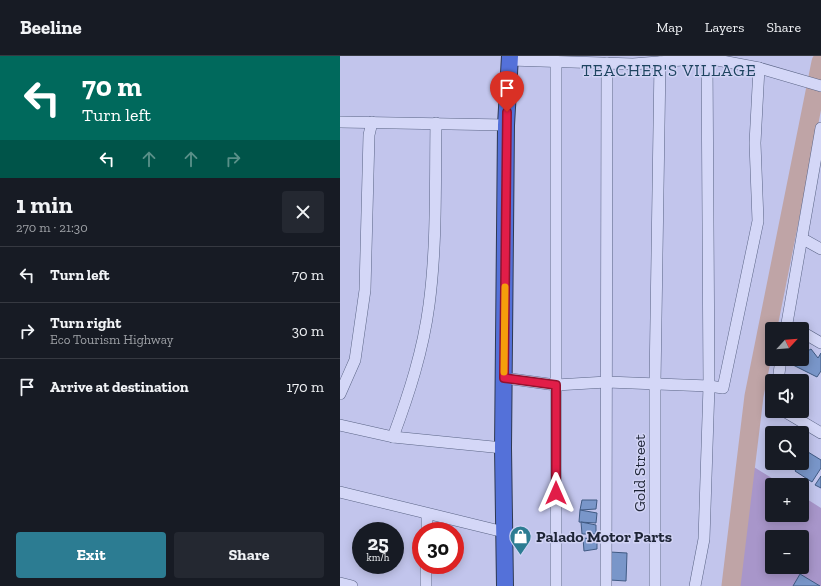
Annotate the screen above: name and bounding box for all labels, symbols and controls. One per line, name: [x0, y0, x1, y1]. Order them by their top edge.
text: Beeline: [20, 16, 82, 39]
text: Map: [656, 19, 683, 36]
text: Layers: [705, 19, 744, 36]
text: Share: [766, 19, 801, 36]
district label: TEACHER'S VILLAGE: [581, 60, 757, 80]
text: 70 m: [82, 70, 142, 103]
pin: [490, 71, 524, 112]
icon: left: [16, 72, 68, 124]
icon: arrive: [496, 77, 518, 99]
text: Turn left: [82, 104, 151, 126]
icon: left: [96, 148, 118, 170]
icon: ahead: [138, 148, 160, 170]
icon: ahead: [180, 148, 202, 170]
icon: right: [222, 148, 244, 170]
text: 1 min: [16, 190, 73, 219]
button: close: [282, 191, 324, 233]
text: 270 m · 21:30: [16, 220, 88, 235]
icon: left: [16, 264, 38, 286]
text: Turn left: [50, 266, 110, 284]
text: 70 m: [292, 266, 324, 284]
text: Turn right: [50, 314, 121, 332]
icon: right: [16, 320, 38, 342]
text: 30 m: [292, 322, 324, 340]
north arrow: [765, 322, 809, 366]
map controls: [765, 322, 809, 574]
text: Eco Tourism Highway: [50, 332, 173, 347]
button: sound: [765, 374, 809, 418]
icon: arrive: [16, 376, 38, 398]
text: Arrive at destination: [50, 378, 189, 396]
text: 170 m: [286, 378, 324, 396]
button: search: [765, 426, 809, 470]
street label: Gold Street: [630, 434, 649, 512]
position arrow: [535, 472, 577, 514]
button: +: [765, 478, 809, 522]
speed limit sign: 30: [412, 522, 464, 574]
shop icon: Palado Motor Parts: [507, 523, 533, 556]
place label: Palado Motor Parts: [536, 527, 672, 546]
button: −: [765, 530, 809, 574]
text: 25: [367, 531, 389, 555]
button: Exit: [16, 532, 166, 578]
button: Share: [174, 532, 324, 578]
text: km/h: [367, 552, 389, 564]

